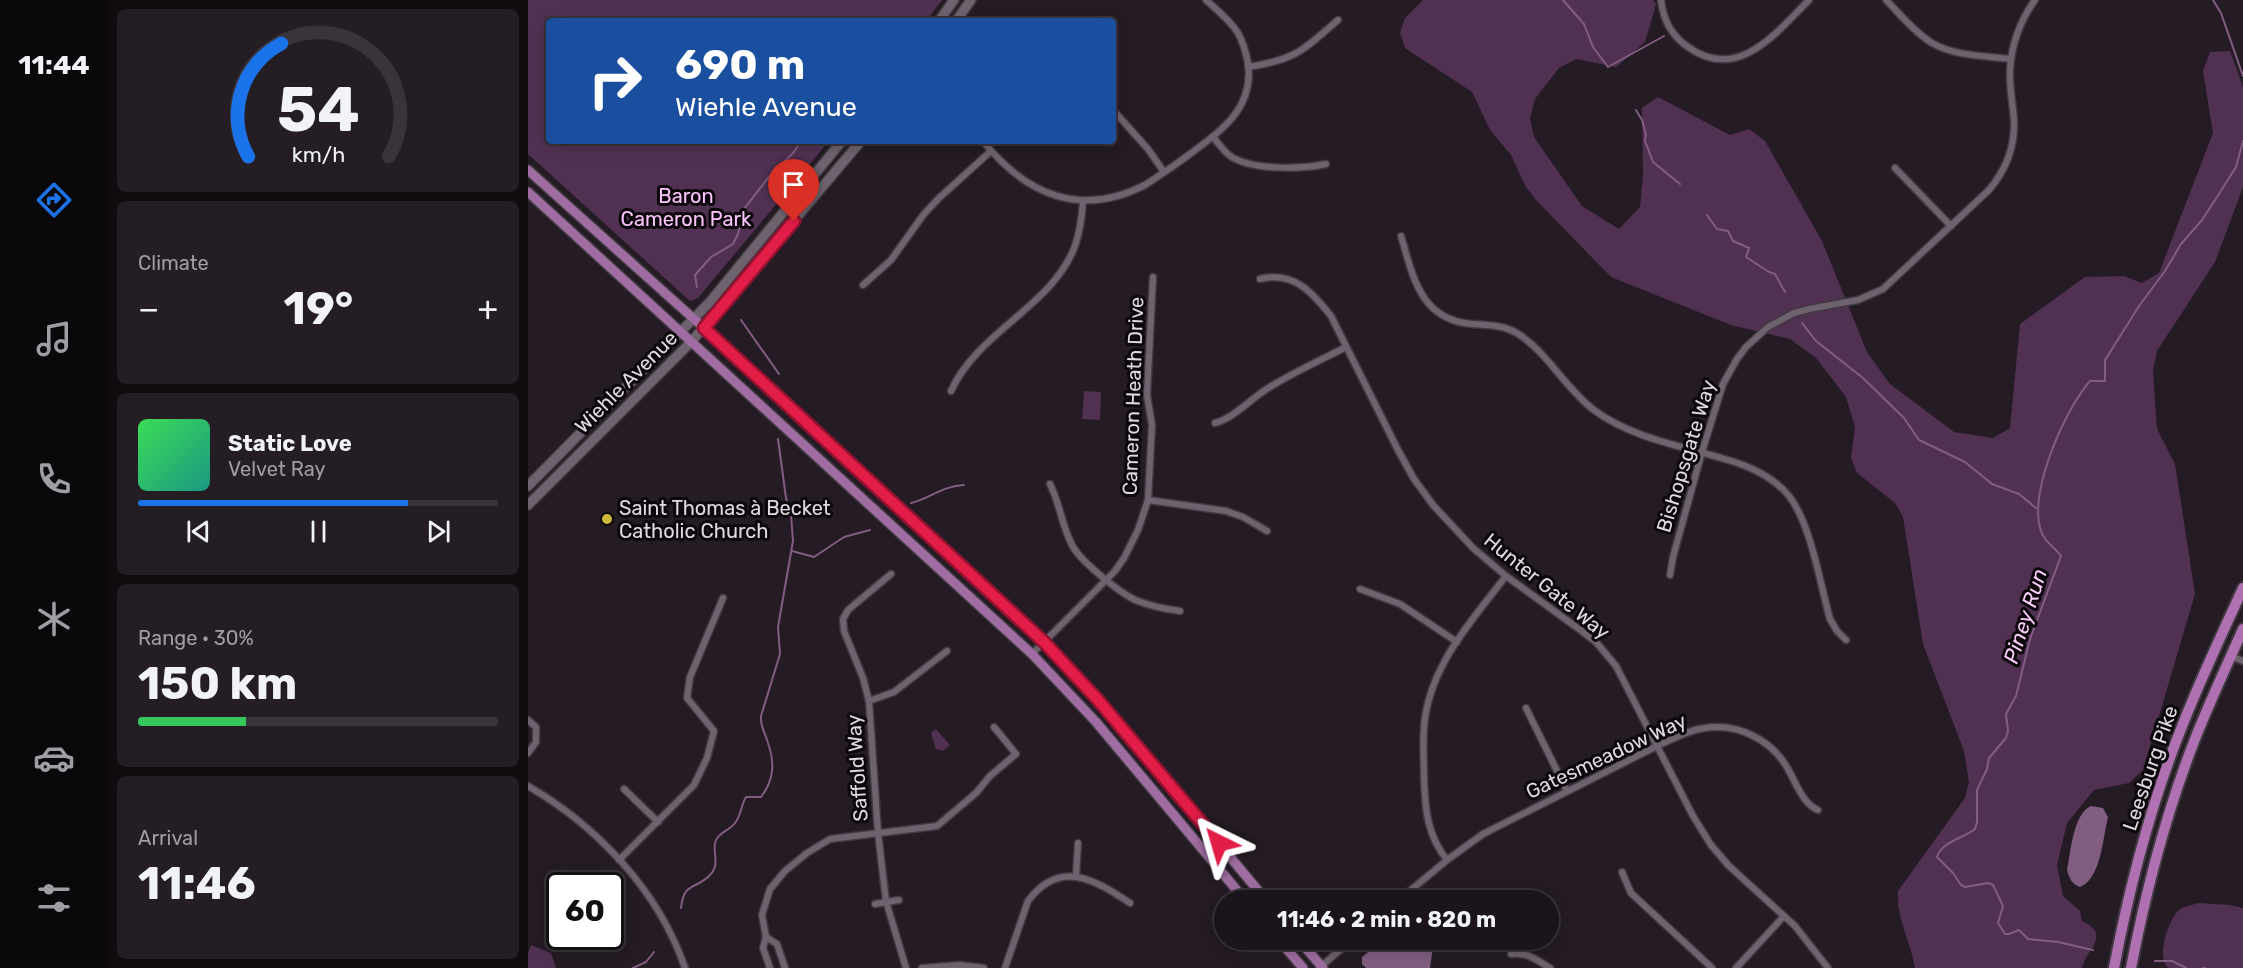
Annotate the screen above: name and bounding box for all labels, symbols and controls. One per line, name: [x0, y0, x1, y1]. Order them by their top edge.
text: 690 m: [675, 40, 805, 90]
icon: right: [576, 42, 654, 120]
text: 11:44: [18, 49, 90, 81]
text: 54: [277, 74, 359, 148]
text: Wiehle Avenue: [675, 91, 857, 123]
text: km/h: [291, 143, 345, 168]
pin: [768, 159, 819, 221]
icon: arrive: [777, 168, 810, 201]
icon: directions: [33, 179, 75, 221]
park label: Baron Cameron Park: [621, 184, 752, 231]
text: Climate: [138, 251, 209, 275]
text: 19°: [284, 282, 353, 335]
text: −: [138, 289, 159, 328]
text: +: [477, 289, 498, 328]
street label: Cameron Heath Drive: [1118, 296, 1148, 496]
icon: music: [33, 318, 75, 360]
street label: Wiehle Avenue: [570, 326, 682, 438]
street label: Bishopsgate Way: [1651, 377, 1721, 535]
text: Static Love: [228, 430, 352, 457]
text: Velvet Ray: [228, 457, 326, 481]
icon: phone: [33, 458, 75, 500]
place label: Saint Thomas à Becket Catholic Church: [619, 496, 831, 543]
marker: Saint Thomas à Becket Catholic Church: [600, 512, 614, 526]
icon: previous: [182, 515, 215, 548]
icon: pause: [302, 515, 335, 548]
icon: next: [422, 515, 455, 548]
street label: Hunter Gate Way: [1479, 528, 1615, 644]
water label: Piney Run: [1998, 566, 2052, 666]
icon: climate: [33, 598, 75, 640]
text: Range · 30%: [138, 626, 254, 650]
text: 150 km: [138, 657, 297, 710]
street label: Leesburg Pike: [2117, 702, 2183, 834]
street label: Gatesmeadow Way: [1522, 708, 1690, 804]
street label: Saffold Way: [841, 714, 873, 822]
icon: car: [33, 737, 75, 779]
position arrow: [1187, 811, 1251, 875]
text: Arrival: [138, 826, 198, 850]
text: 11:46: [138, 857, 256, 910]
speed limit sign: 60: [546, 872, 624, 950]
icon: filters: [33, 877, 75, 919]
text: 11:46 · 2 min · 820 m: [1277, 906, 1496, 933]

